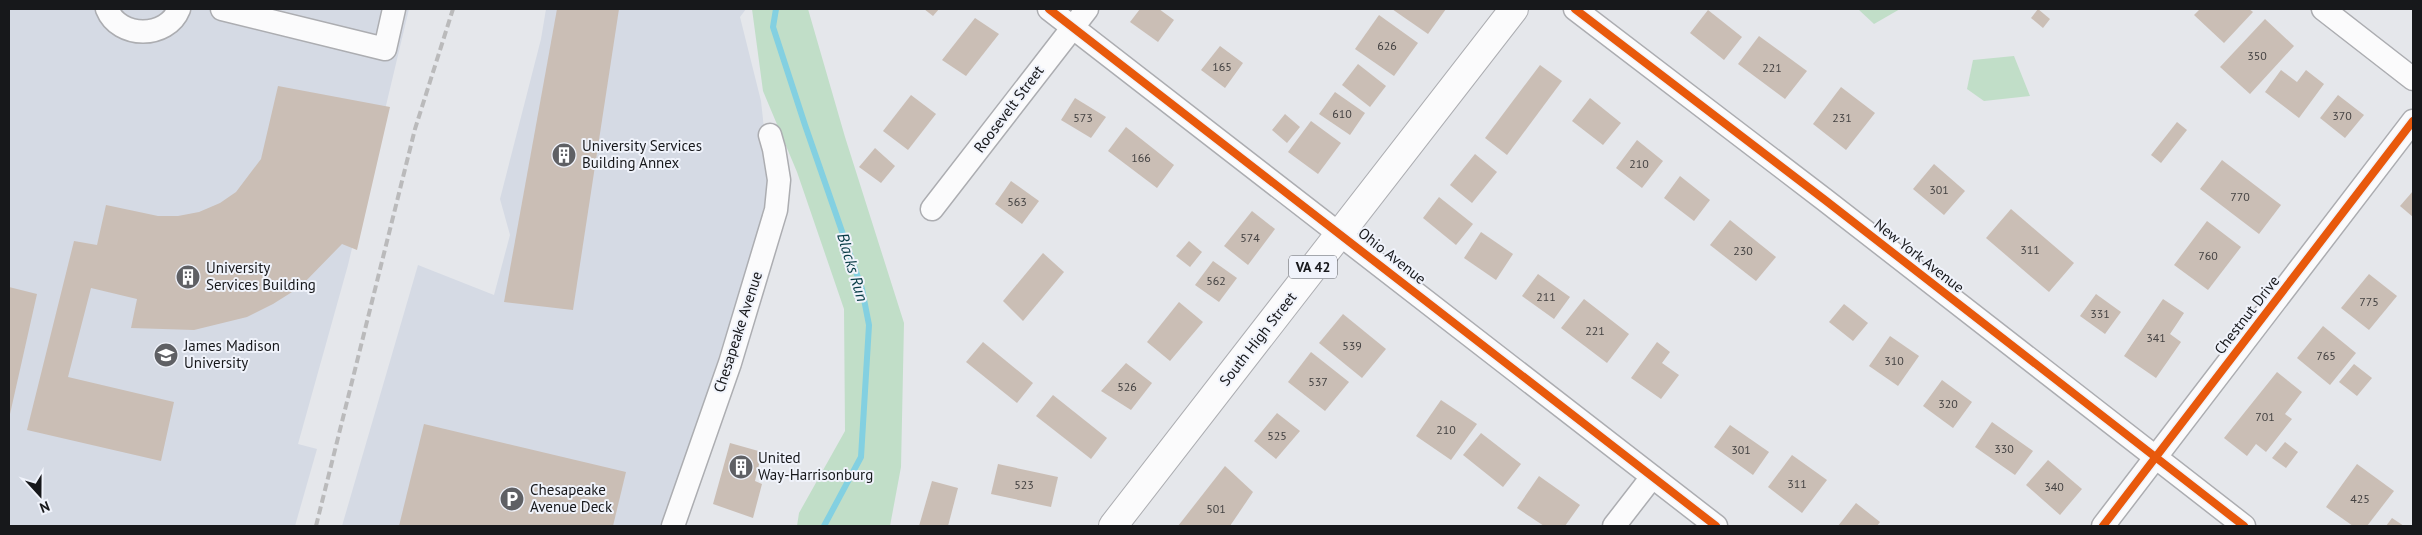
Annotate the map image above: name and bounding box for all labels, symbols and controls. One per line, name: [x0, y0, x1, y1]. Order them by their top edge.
house number: 626: [1377, 38, 1397, 53]
house number: 350: [2247, 48, 2267, 63]
house number: 165: [1212, 59, 1232, 74]
house number: 221: [1762, 60, 1782, 75]
street label: Roosevelt Street: [970, 61, 1048, 156]
house number: 610: [1332, 106, 1352, 121]
house number: 370: [2332, 108, 2352, 123]
house number: 573: [1073, 110, 1093, 125]
house number: 231: [1832, 110, 1852, 125]
place label: University Services Building Annex: [582, 136, 702, 172]
building icon: University Services Building Annex: [551, 142, 577, 168]
house number: 166: [1131, 150, 1151, 165]
house number: 210: [1629, 156, 1649, 171]
house number: 301: [1929, 182, 1949, 197]
house number: 770: [2230, 189, 2250, 204]
house number: 563: [1007, 194, 1027, 209]
street label: New York Avenue: [1870, 215, 1968, 297]
street label: Ohio Avenue: [1355, 223, 1430, 288]
water label: Blacks Run: [833, 230, 873, 304]
house number: 574: [1240, 230, 1260, 245]
house number: 311: [2020, 242, 2040, 257]
house number: 230: [1733, 243, 1753, 258]
house number: 760: [2198, 248, 2218, 263]
road number: VA 42: [1289, 256, 1337, 278]
place label: University Services Building: [206, 258, 316, 294]
building icon: University Services Building: [175, 264, 201, 290]
street label: Chesapeake Avenue: [709, 269, 766, 395]
street label: Chestnut Drive: [2210, 271, 2283, 358]
house number: 562: [1206, 273, 1226, 288]
street label: South High Street: [1215, 288, 1300, 389]
house number: 211: [1536, 289, 1556, 304]
house number: 775: [2359, 294, 2379, 309]
house number: 331: [2090, 306, 2110, 321]
house number: 221: [1585, 323, 1605, 338]
house number: 341: [2146, 330, 2166, 345]
place label: James Madison University: [183, 336, 280, 372]
house number: 539: [1342, 338, 1362, 353]
school or university icon: James Madison University: [153, 342, 179, 368]
house number: 765: [2316, 348, 2336, 363]
house number: 310: [1884, 353, 1904, 368]
house number: 537: [1308, 374, 1328, 389]
house number: 526: [1117, 379, 1137, 394]
house number: 320: [1938, 396, 1958, 411]
house number: 701: [2255, 409, 2275, 424]
house number: 210: [1436, 422, 1456, 437]
house number: 525: [1267, 428, 1287, 443]
house number: 330: [1994, 441, 2014, 456]
house number: 301: [1731, 442, 1751, 457]
place label: United Way-Harrisonburg: [758, 448, 873, 484]
building icon: United Way-Harrisonburg: [728, 454, 754, 480]
north arrow: [15, 470, 65, 520]
house number: 311: [1787, 476, 1807, 491]
house number: 523: [1014, 477, 1034, 492]
house number: 340: [2044, 479, 2064, 494]
place label: Chesapeake Avenue Deck: [530, 480, 613, 516]
parking icon: Chesapeake Avenue Deck: [499, 486, 525, 512]
house number: 425: [2350, 491, 2370, 506]
text: N: [37, 497, 52, 517]
house number: 501: [1206, 501, 1226, 516]

